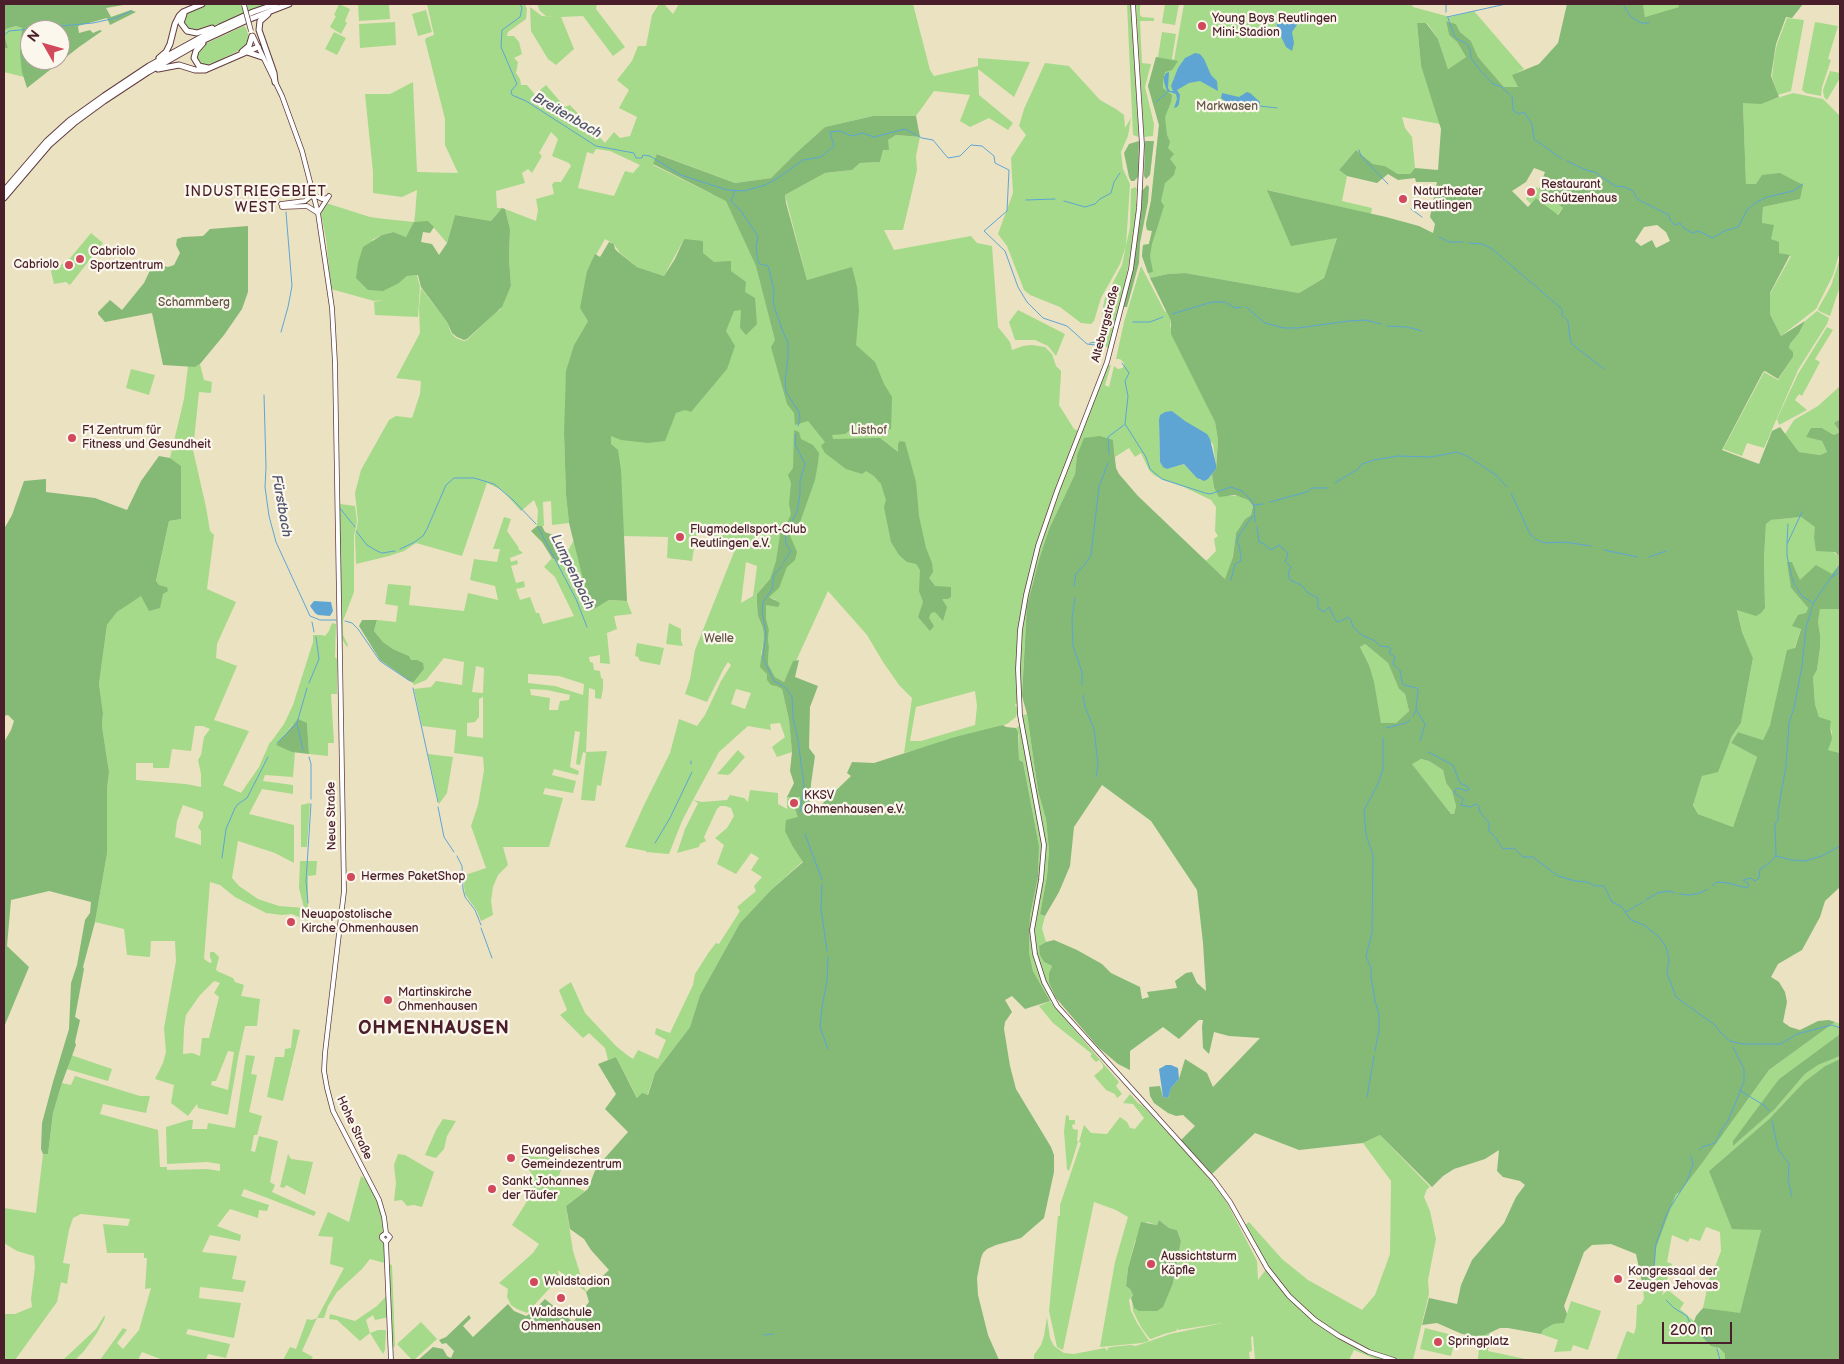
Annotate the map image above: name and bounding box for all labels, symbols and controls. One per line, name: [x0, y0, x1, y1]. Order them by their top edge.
place label: Young Boys Reutlingen Mini-Stadion: [1212, 12, 1337, 40]
north arrow: [20, 20, 70, 70]
marker: Young Boys Reutlingen Mini-Stadion: [1196, 20, 1208, 32]
text: N: [24, 27, 44, 45]
water label: Breitenbach: [530, 90, 604, 142]
park label: Markwasen: [1196, 100, 1258, 114]
place label: Restaurant Schützenhaus: [1541, 178, 1617, 206]
district label: INDUSTRIEGEBIET WEST: [183, 184, 329, 216]
place label: Naturtheater Reutlingen: [1413, 185, 1483, 213]
marker: Restaurant Schützenhaus: [1525, 186, 1537, 198]
marker: Naturtheater Reutlingen: [1397, 193, 1409, 205]
place label: Cabriolo Sportzentrum: [90, 245, 163, 273]
marker: Cabriolo Sportzentrum: [74, 253, 86, 265]
place label: Cabriolo: [14, 258, 59, 272]
marker: Cabriolo: [63, 259, 75, 271]
street label: Alteburgstraße: [1089, 284, 1123, 364]
park label: Schammberg: [158, 296, 230, 310]
place label: F1 Zentrum für Fitness und Gesundheit: [82, 424, 211, 452]
park label: Listhof: [851, 424, 887, 438]
marker: F1 Zentrum für Fitness und Gesundheit: [66, 432, 78, 444]
water label: Fürstbach: [267, 473, 295, 539]
place label: Flugmodellsport-Club Reutlingen e.V.: [690, 523, 806, 551]
marker: Flugmodellsport-Club Reutlingen e.V.: [674, 531, 686, 543]
water label: Lumpenbach: [547, 532, 597, 612]
park label: Welle: [704, 632, 734, 646]
street label: Neue Straße: [324, 781, 340, 851]
place label: KKSV Ohmenhausen e.V.: [804, 789, 904, 817]
marker: KKSV Ohmenhausen e.V.: [788, 797, 800, 809]
place label: Hermes PaketShop: [361, 870, 465, 884]
marker: Hermes PaketShop: [345, 871, 357, 883]
place label: Neuapostolische Kirche Ohmenhausen: [301, 908, 419, 936]
marker: Neuapostolische Kirche Ohmenhausen: [285, 916, 297, 928]
place label: Martinskirche Ohmenhausen: [398, 986, 478, 1014]
marker: Martinskirche Ohmenhausen: [382, 994, 394, 1006]
district label: OHMENHAUSEN: [357, 1018, 511, 1040]
street label: Hohe Straße: [333, 1094, 375, 1162]
place label: Evangelisches Gemeindezentrum: [521, 1144, 622, 1172]
marker: Evangelisches Gemeindezentrum: [505, 1152, 517, 1164]
place label: Sankt Johannes der Täufer: [502, 1175, 589, 1203]
marker: Sankt Johannes der Täufer: [486, 1183, 498, 1195]
place label: Aussichtsturm Käpfle: [1161, 1250, 1237, 1278]
marker: Aussichtsturm Käpfle: [1145, 1258, 1157, 1270]
place label: Kongressaal der Zeugen Jehovas: [1628, 1265, 1718, 1293]
marker: Kongressaal der Zeugen Jehovas: [1612, 1273, 1624, 1285]
place label: Waldstadion: [544, 1275, 610, 1289]
marker: Waldstadion: [528, 1276, 540, 1288]
marker: Waldschule Ohmenhausen: [555, 1292, 567, 1304]
place label: Waldschule Ohmenhausen: [521, 1306, 601, 1334]
scale bar: [1664, 1312, 1734, 1344]
text: 200 m: [1670, 1321, 1713, 1340]
place label: Springplatz: [1448, 1335, 1509, 1349]
marker: Springplatz: [1432, 1336, 1444, 1348]

